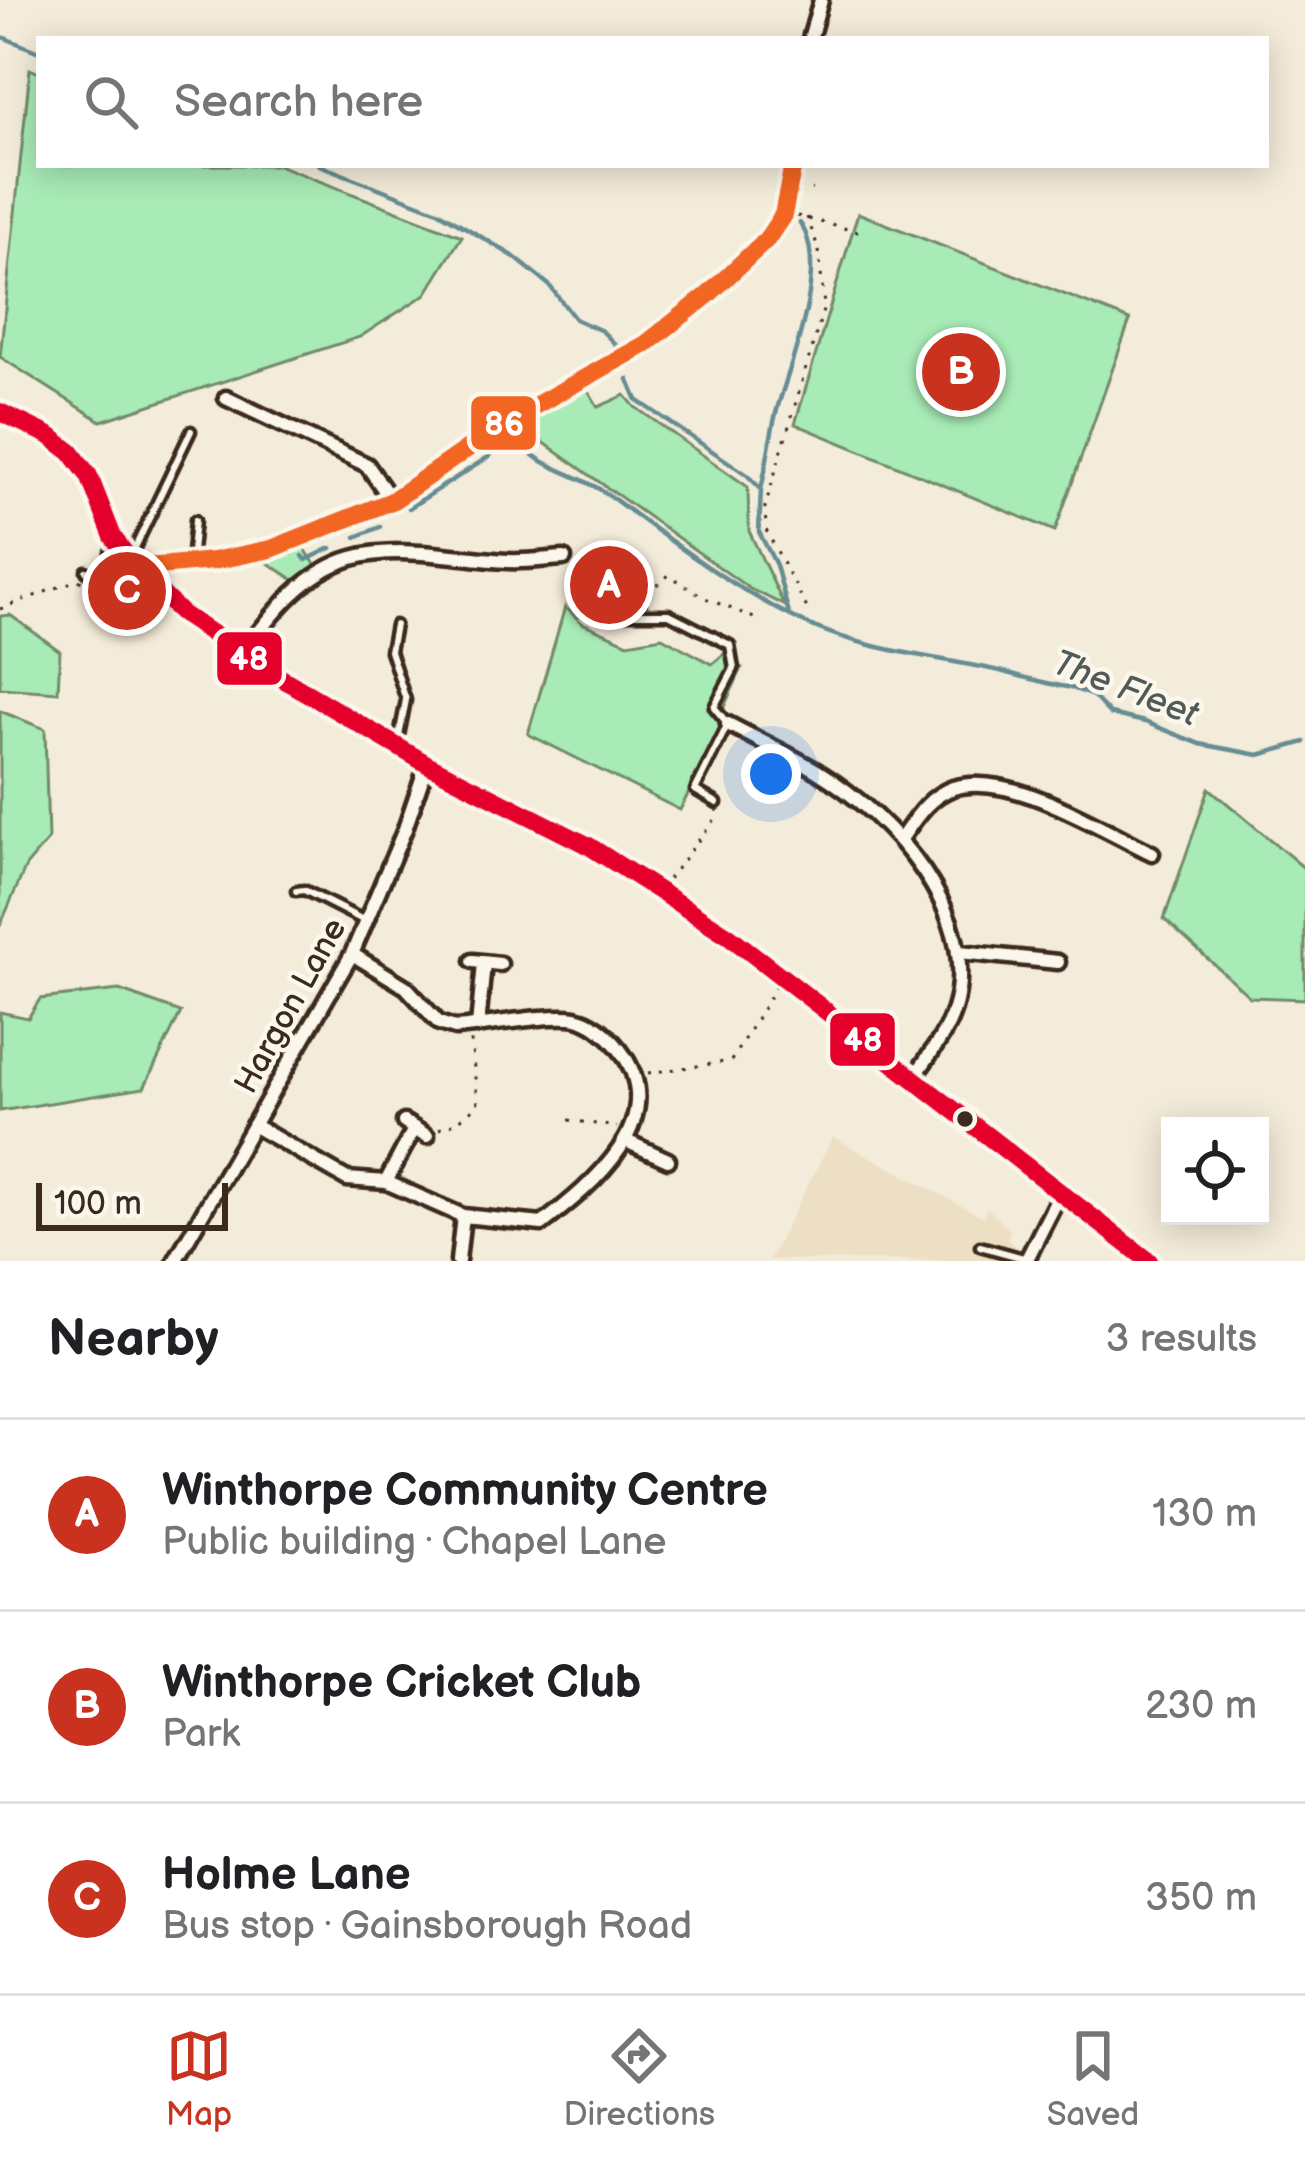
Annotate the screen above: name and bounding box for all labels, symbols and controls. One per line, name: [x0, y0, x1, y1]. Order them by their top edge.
search box: [36, 36, 1269, 168]
icon: search: [78, 69, 144, 135]
text: Search here: [174, 75, 423, 130]
pin: B: [922, 327, 1000, 417]
line badge: 86: [469, 394, 538, 452]
text: 86: [484, 405, 524, 445]
pin: A: [570, 540, 648, 630]
pin: C: [88, 546, 166, 636]
line badge: 48: [215, 630, 284, 687]
text: 48: [229, 640, 269, 680]
water label: The Fleet: [1046, 642, 1205, 737]
your location: [741, 744, 801, 804]
street label: Hargon Lane: [226, 911, 355, 1101]
line badge: 48: [828, 1011, 897, 1068]
text: 48: [843, 1021, 883, 1061]
unlabelled marker: [954, 1108, 976, 1130]
map controls: [1161, 1117, 1269, 1225]
button: locate: [1161, 1117, 1269, 1225]
scale bar: [36, 1177, 228, 1230]
text: 100 m: [54, 1184, 142, 1224]
text: Nearby: [48, 1309, 219, 1370]
text: 3 results: [1105, 1316, 1257, 1363]
text: Winthorpe Community Centre: [162, 1464, 768, 1519]
text: A: [75, 1491, 99, 1538]
text: 130 m: [1152, 1491, 1257, 1538]
text: Public building · Chapel Lane: [162, 1519, 666, 1566]
text: Winthorpe Cricket Club: [162, 1656, 641, 1711]
text: B: [73, 1683, 101, 1730]
text: 230 m: [1145, 1683, 1257, 1730]
text: Park: [162, 1711, 240, 1758]
text: Holme Lane: [162, 1848, 411, 1903]
text: C: [73, 1875, 101, 1922]
text: 350 m: [1145, 1875, 1257, 1922]
text: Bus stop · Gainsborough Road: [162, 1903, 692, 1950]
tab: Map: [166, 2023, 232, 2135]
tab: Directions: [563, 2023, 715, 2135]
tab: Saved: [1047, 2023, 1139, 2135]

